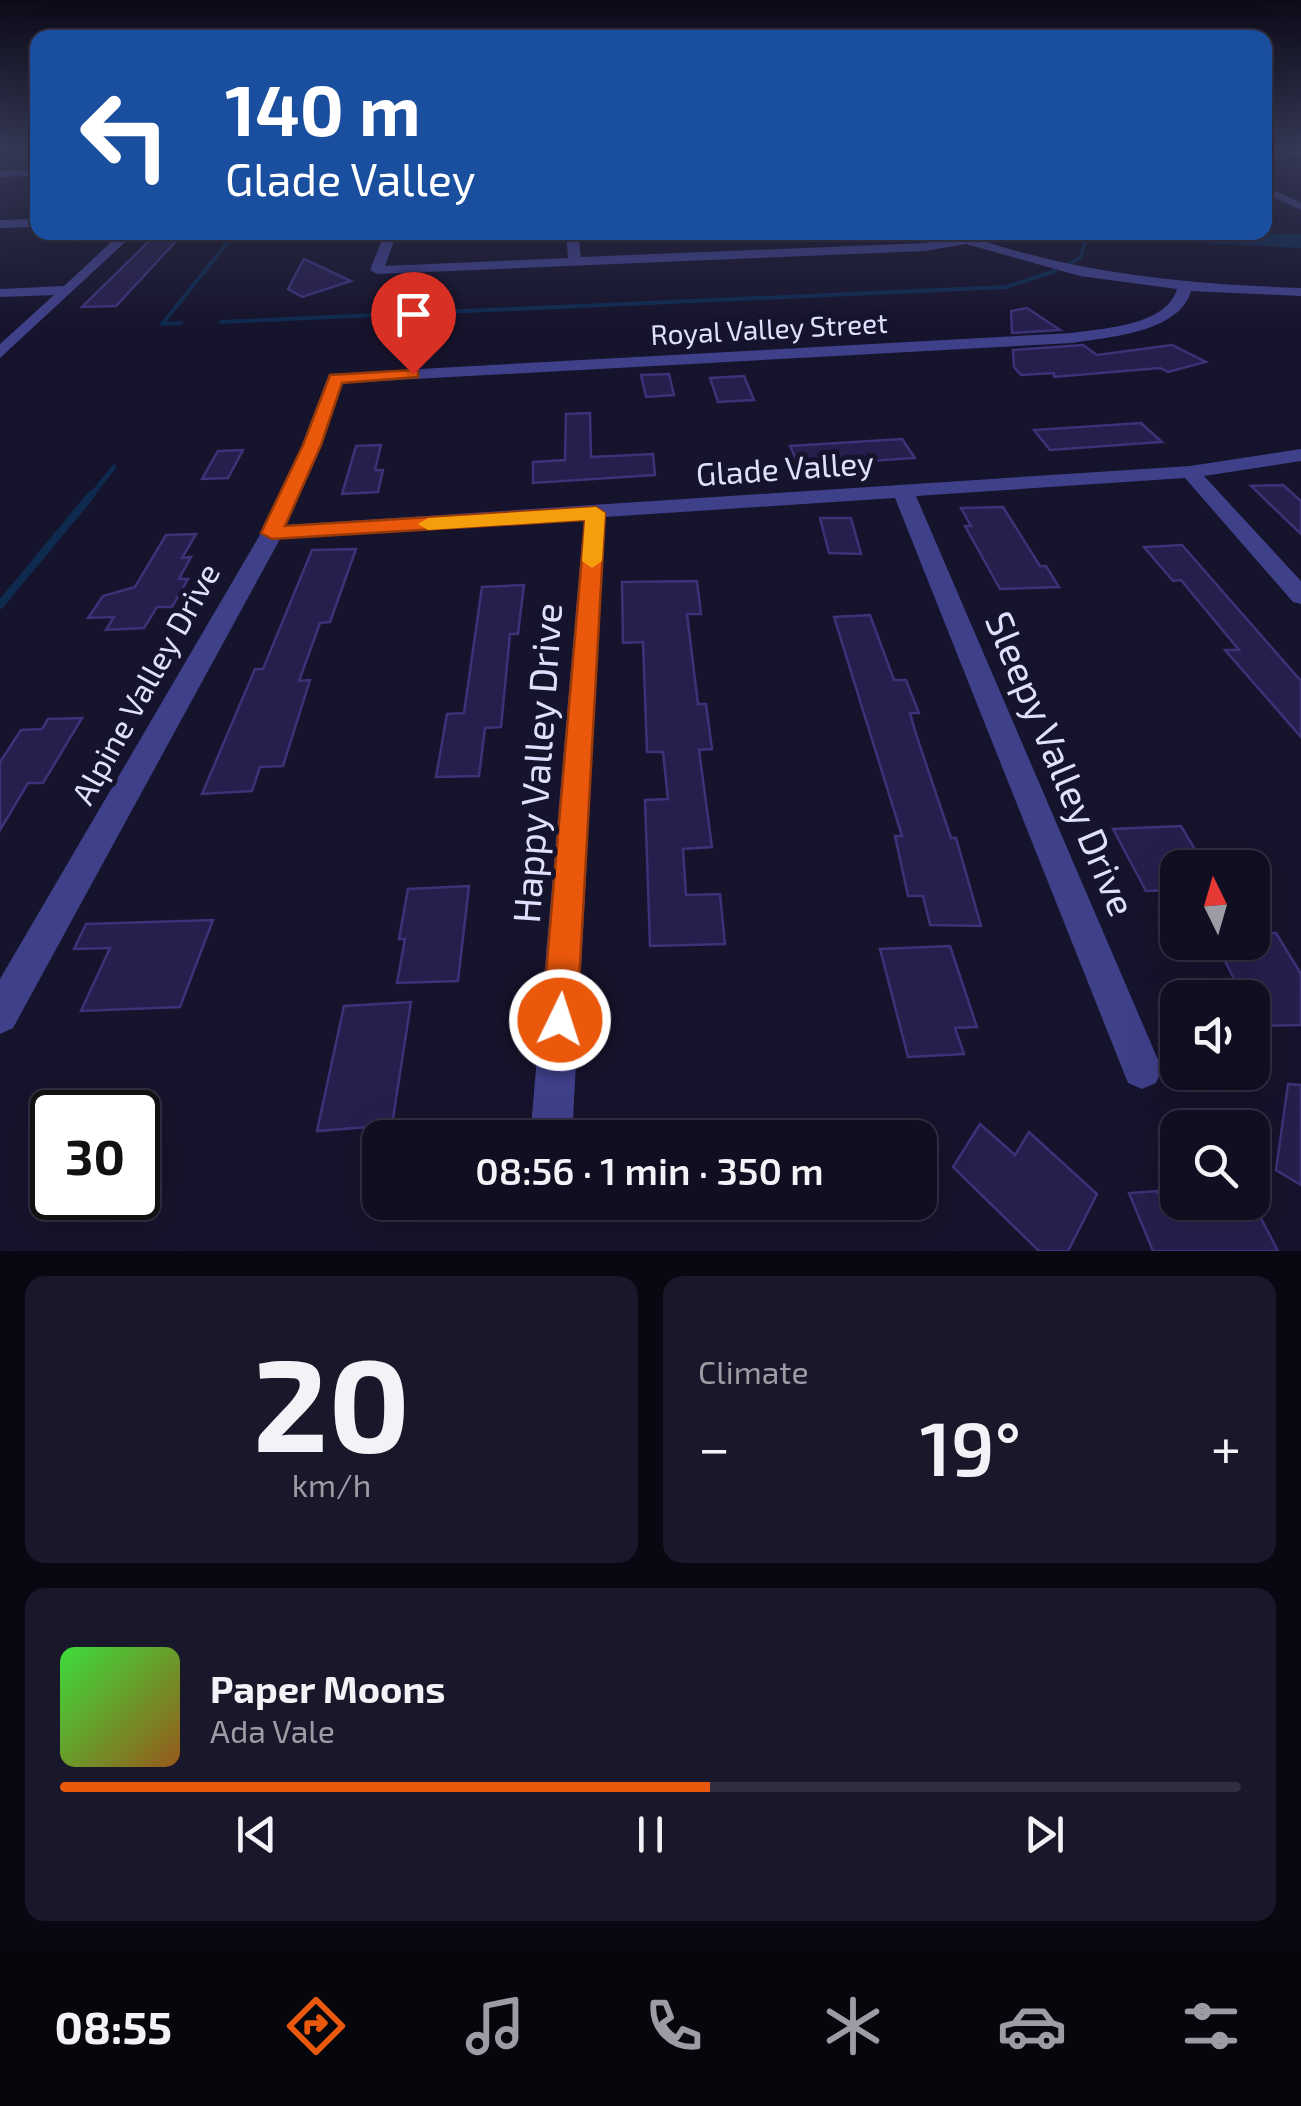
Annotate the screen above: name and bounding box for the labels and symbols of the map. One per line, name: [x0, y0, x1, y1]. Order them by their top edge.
pin: [371, 272, 456, 375]
street label: Royal Valley Street: [649, 305, 888, 351]
street label: Glade Valley: [695, 442, 875, 492]
street label: Alpine Valley Drive: [62, 556, 226, 810]
street label: Happy Valley Drive: [502, 601, 570, 924]
street label: Sleepy Valley Drive: [977, 604, 1147, 922]
north arrow: [1160, 850, 1270, 960]
position arrow: [508, 968, 612, 1072]
speed limit sign: 30: [30, 1090, 160, 1220]

